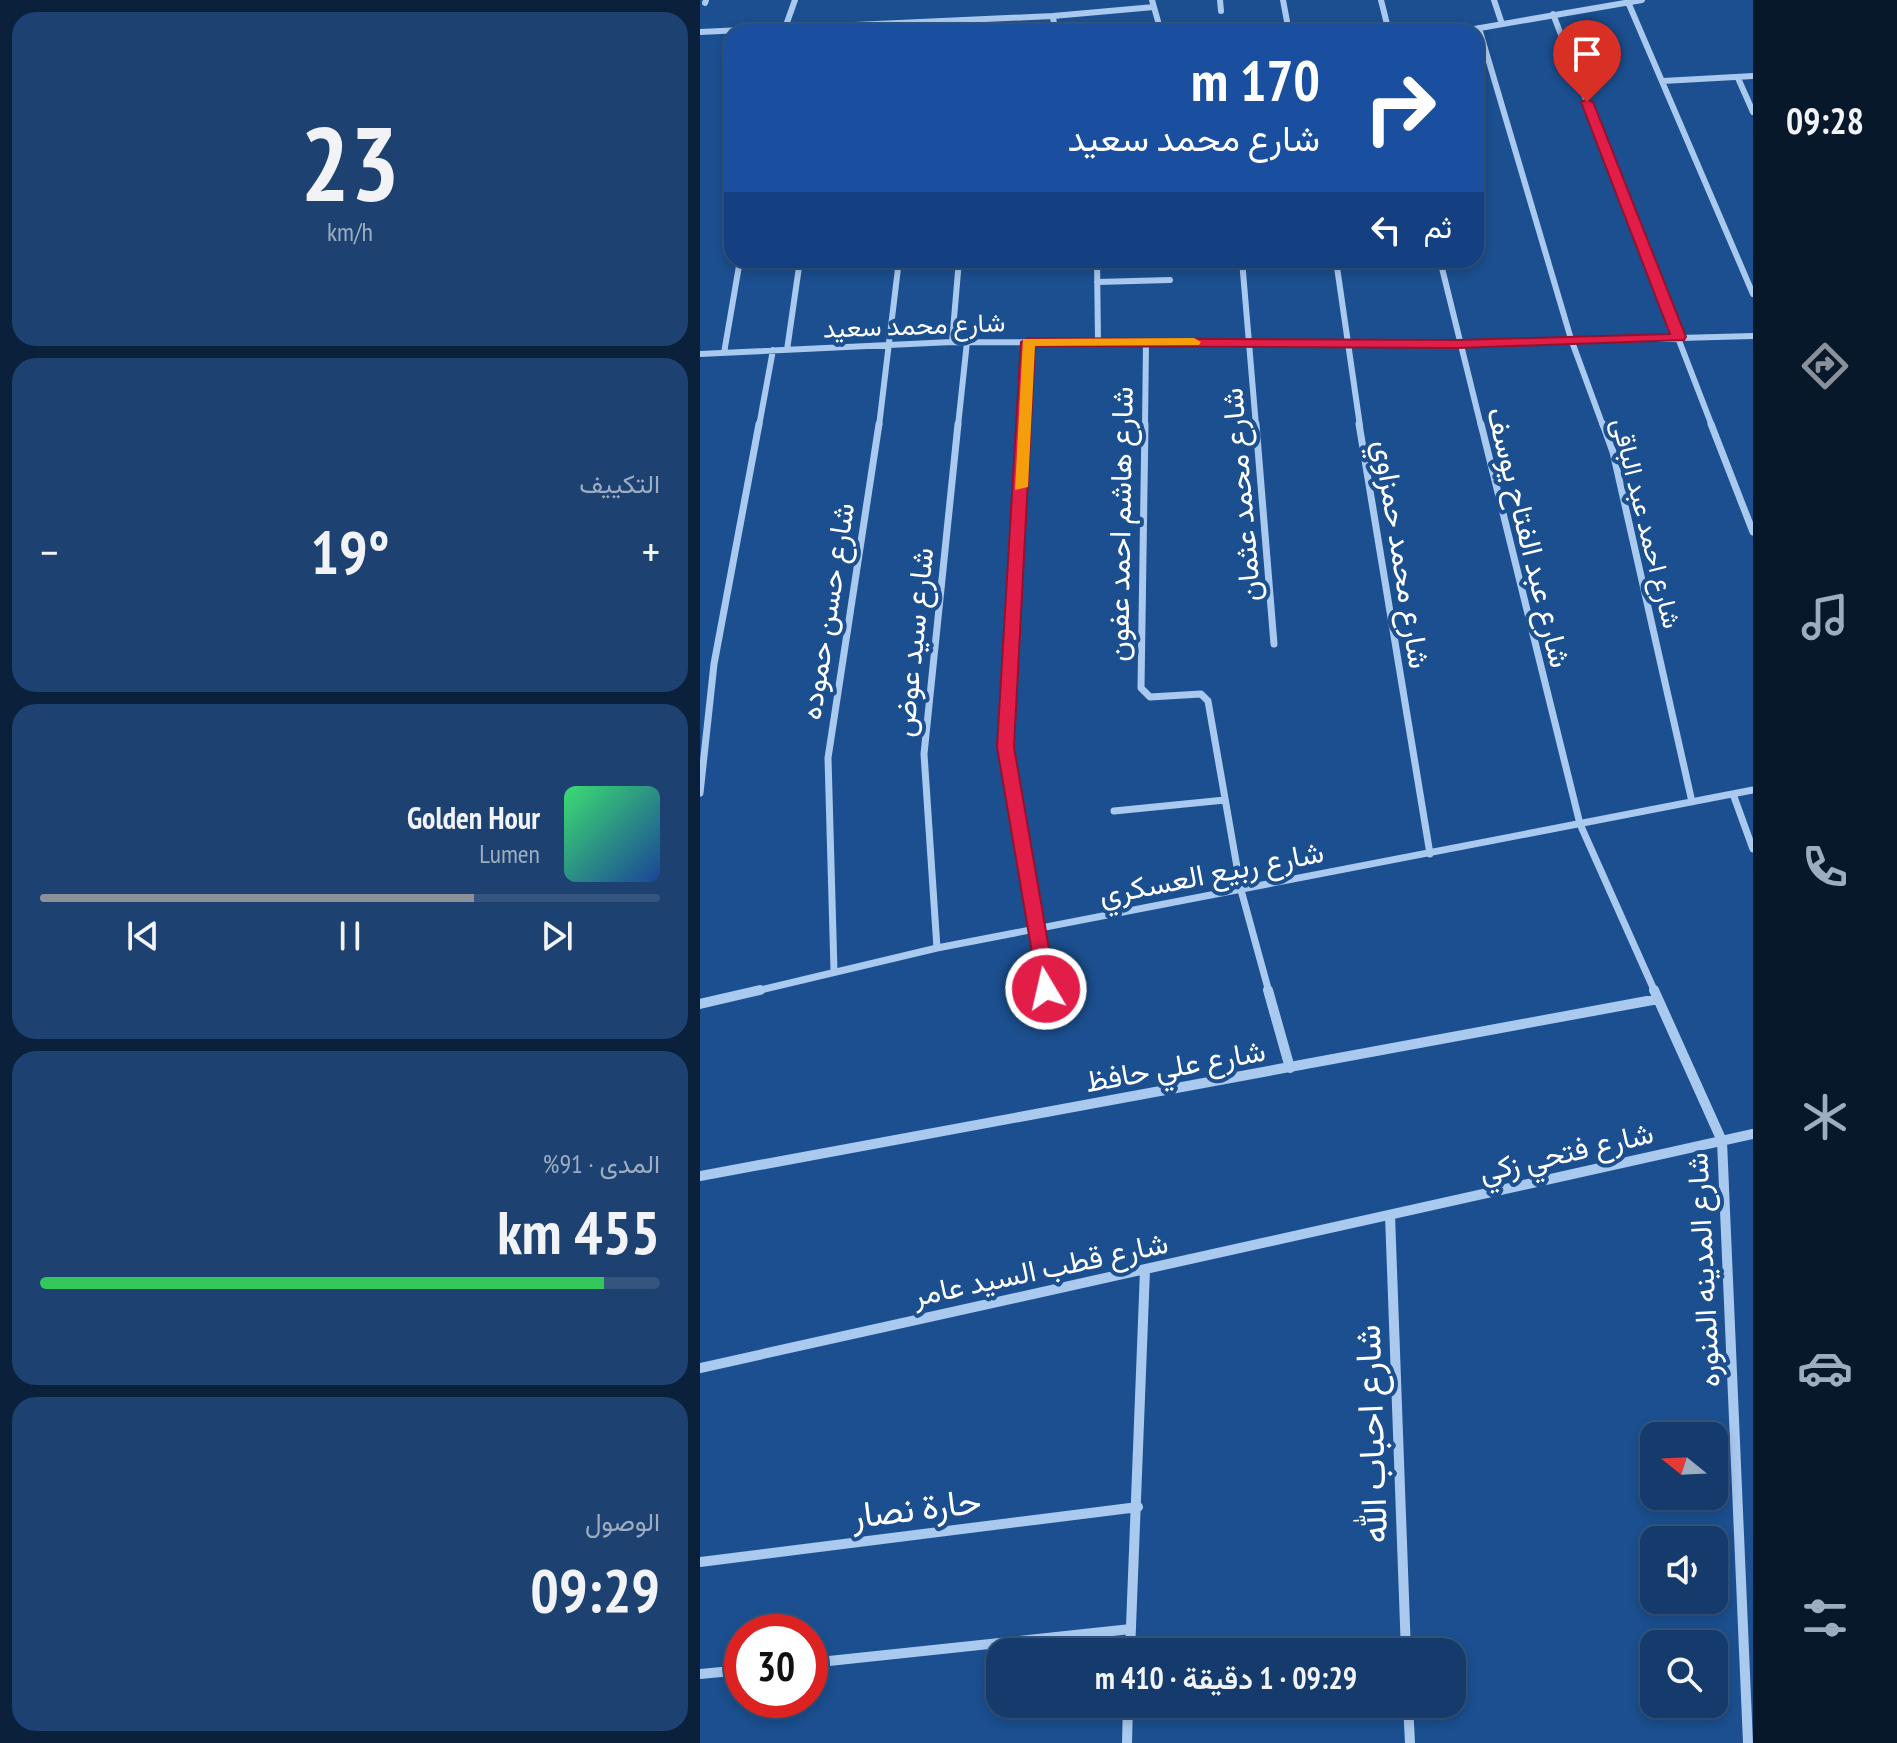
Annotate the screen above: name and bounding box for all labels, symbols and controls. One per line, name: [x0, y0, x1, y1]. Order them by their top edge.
pin: [1553, 20, 1621, 102]
icon: arrive: [1565, 32, 1609, 76]
text: 170 m: [1191, 44, 1320, 116]
icon: right: [1348, 56, 1452, 160]
text: 23: [300, 95, 400, 230]
text: 09:28: [1786, 97, 1864, 144]
text: شارع محمد سعيد: [1068, 114, 1320, 161]
text: ثم: [1424, 207, 1452, 246]
icon: left: [1364, 208, 1408, 252]
text: km/h: [327, 215, 373, 248]
street label: شارع محمد سعيد: [822, 305, 1006, 347]
icon: directions: [1797, 338, 1853, 394]
street label: شارع هاشم احمد عفون: [1097, 386, 1143, 662]
street label: شارع محمد عثمان: [1211, 386, 1271, 603]
street label: شارع عبد الفتاح يوسف: [1477, 403, 1581, 672]
street label: شارع احمد عبد الباقى: [1603, 414, 1689, 632]
street label: شارع محمد حمزاوي: [1360, 437, 1440, 672]
text: التكييف: [579, 467, 660, 500]
street label: شارع حسن حموده: [790, 500, 864, 723]
text: 19°: [310, 513, 390, 591]
text: −: [40, 523, 58, 580]
text: +: [642, 523, 660, 580]
street label: شارع سيد عوض: [883, 545, 943, 739]
icon: music: [1797, 589, 1853, 645]
text: Golden Hour: [407, 798, 540, 837]
street label: شارع ربيع العسكري: [1095, 831, 1328, 919]
text: Lumen: [479, 837, 540, 870]
icon: phone: [1797, 839, 1853, 895]
icon: previous: [121, 914, 165, 958]
icon: pause: [328, 914, 372, 958]
icon: next: [535, 914, 579, 958]
position arrow: [1004, 947, 1088, 1031]
street label: شارع علي حافظ: [1082, 1030, 1269, 1106]
icon: climate: [1797, 1089, 1853, 1145]
street label: شارع فتحي زكي: [1475, 1112, 1658, 1196]
text: المدى · 91%: [543, 1147, 660, 1180]
street label: شارع المدينه المنوره: [1676, 1152, 1730, 1388]
text: 455 km: [497, 1193, 660, 1271]
street label: شارع قطب السيد عامر: [908, 1222, 1172, 1316]
street label: شارع احباب الله: [1343, 1324, 1399, 1544]
icon: car: [1797, 1340, 1853, 1396]
north arrow: [1640, 1422, 1728, 1510]
map controls: [1640, 1422, 1728, 1718]
street label: حارة نصار: [847, 1476, 984, 1538]
text: الوصول: [585, 1505, 660, 1538]
button: sound: [1640, 1526, 1728, 1614]
text: 09:29: [530, 1551, 660, 1629]
icon: filters: [1797, 1590, 1853, 1646]
speed limit sign: 30: [724, 1614, 828, 1718]
button: search: [1640, 1630, 1728, 1718]
text: 09:29 · 1 دقيقة · 410 m: [1095, 1658, 1357, 1697]

